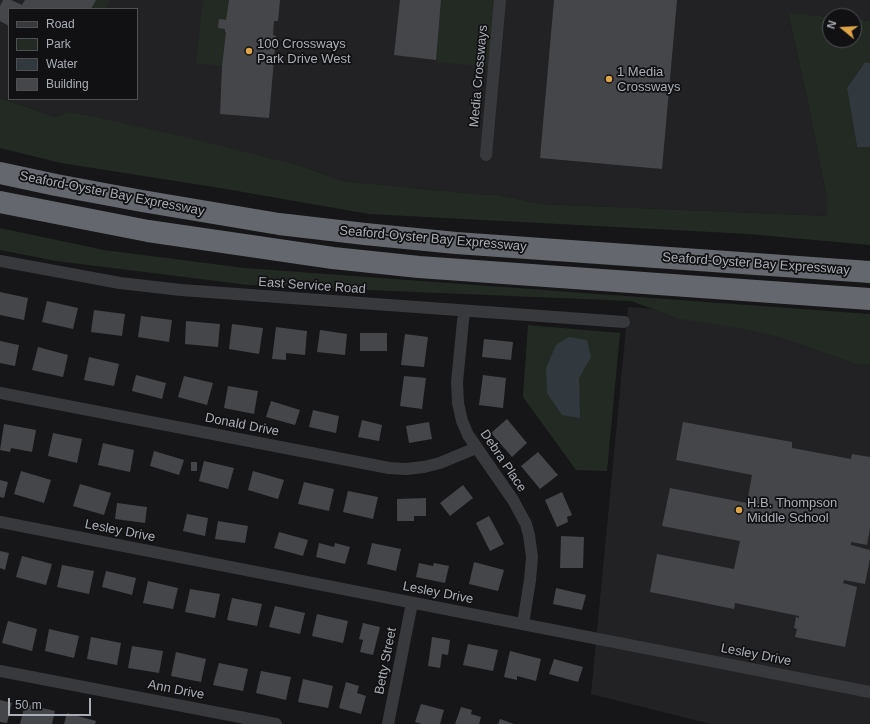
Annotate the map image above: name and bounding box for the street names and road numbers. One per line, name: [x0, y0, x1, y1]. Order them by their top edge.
street label: Media Crossways: [467, 24, 491, 128]
street label: Seaford-Oyster Bay Expressway: [18, 168, 206, 220]
street label: Seaford-Oyster Bay Expressway: [339, 223, 527, 255]
street label: Seaford-Oyster Bay Expressway: [662, 250, 850, 278]
street label: East Service Road: [258, 274, 366, 298]
street label: Donald Drive: [204, 410, 280, 440]
street label: Debra Place: [477, 427, 529, 495]
street label: Lesley Drive: [83, 517, 157, 545]
street label: Lesley Drive: [401, 579, 475, 607]
street label: Betty Street: [372, 626, 400, 696]
street label: Lesley Drive: [719, 641, 793, 669]
street label: Ann Drive: [146, 677, 206, 703]

